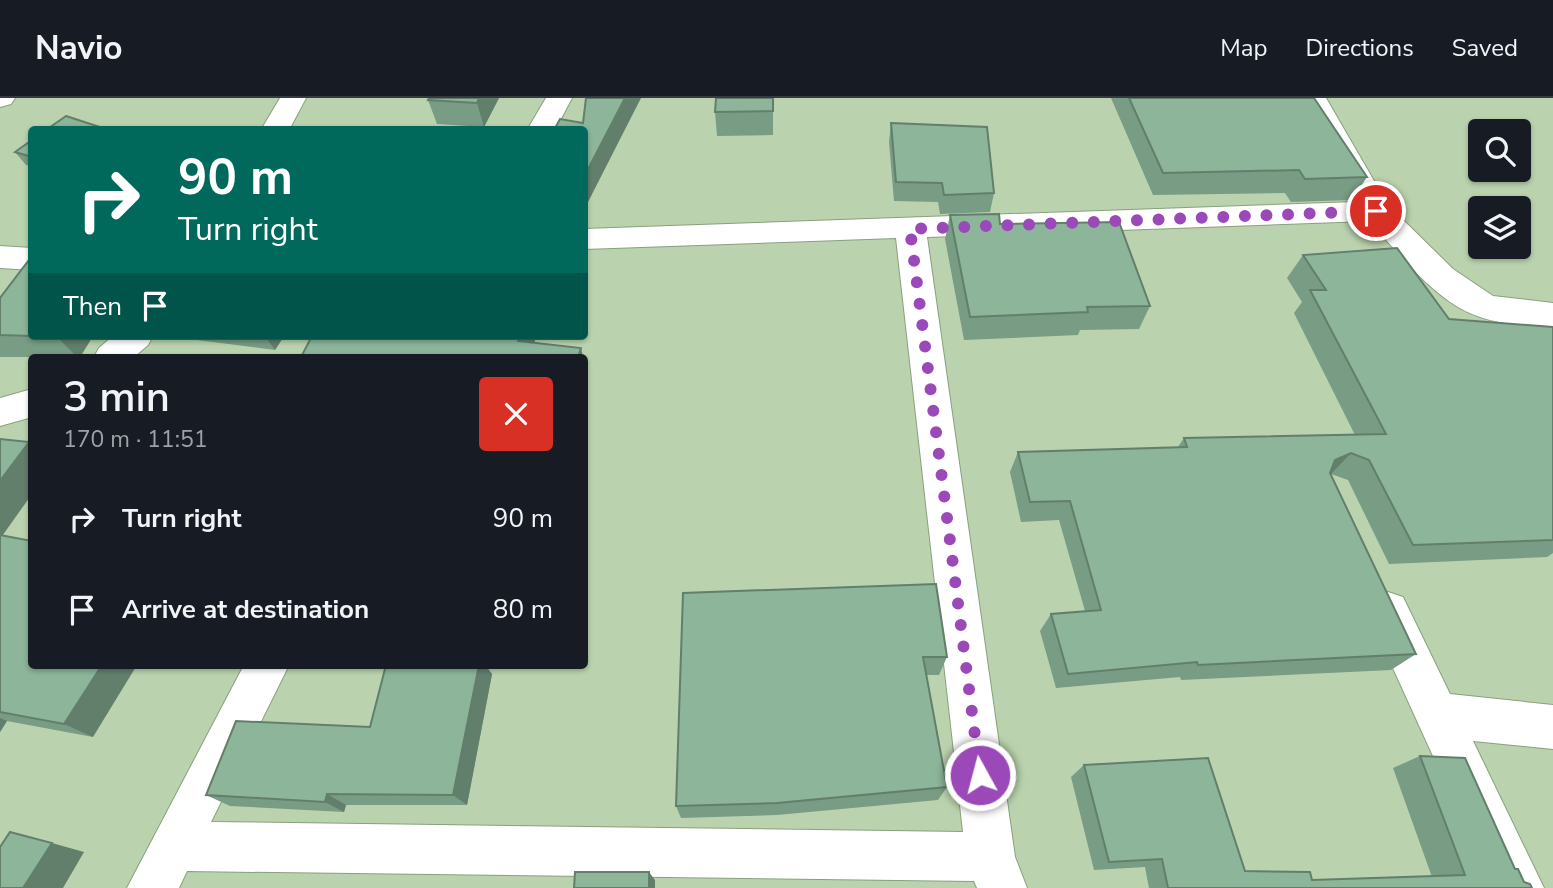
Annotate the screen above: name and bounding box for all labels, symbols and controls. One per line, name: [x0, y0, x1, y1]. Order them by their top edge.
text: Navio: [35, 26, 122, 71]
text: Map: [1220, 32, 1267, 64]
text: Directions: [1305, 32, 1414, 64]
text: Saved: [1452, 32, 1518, 64]
map controls: [1468, 119, 1531, 259]
button: search: [1468, 119, 1531, 182]
text: 90 m: [178, 144, 293, 211]
icon: right: [63, 154, 154, 245]
pin: [1346, 181, 1406, 241]
icon: arrive: [1357, 192, 1395, 230]
button: layers: [1468, 196, 1531, 259]
text: Turn right: [178, 208, 318, 251]
icon: arrive: [136, 287, 174, 325]
text: Then: [63, 289, 122, 324]
text: 3 min: [63, 369, 170, 426]
button: close: [479, 377, 553, 451]
text: 170 m · 11:51: [63, 424, 208, 455]
icon: right: [63, 500, 101, 538]
text: Turn right: [122, 501, 241, 536]
text: 90 m: [493, 501, 553, 536]
icon: arrive: [63, 591, 101, 629]
text: Arrive at destination: [122, 592, 369, 627]
text: 80 m: [493, 592, 553, 627]
position arrow: [943, 738, 1017, 812]

